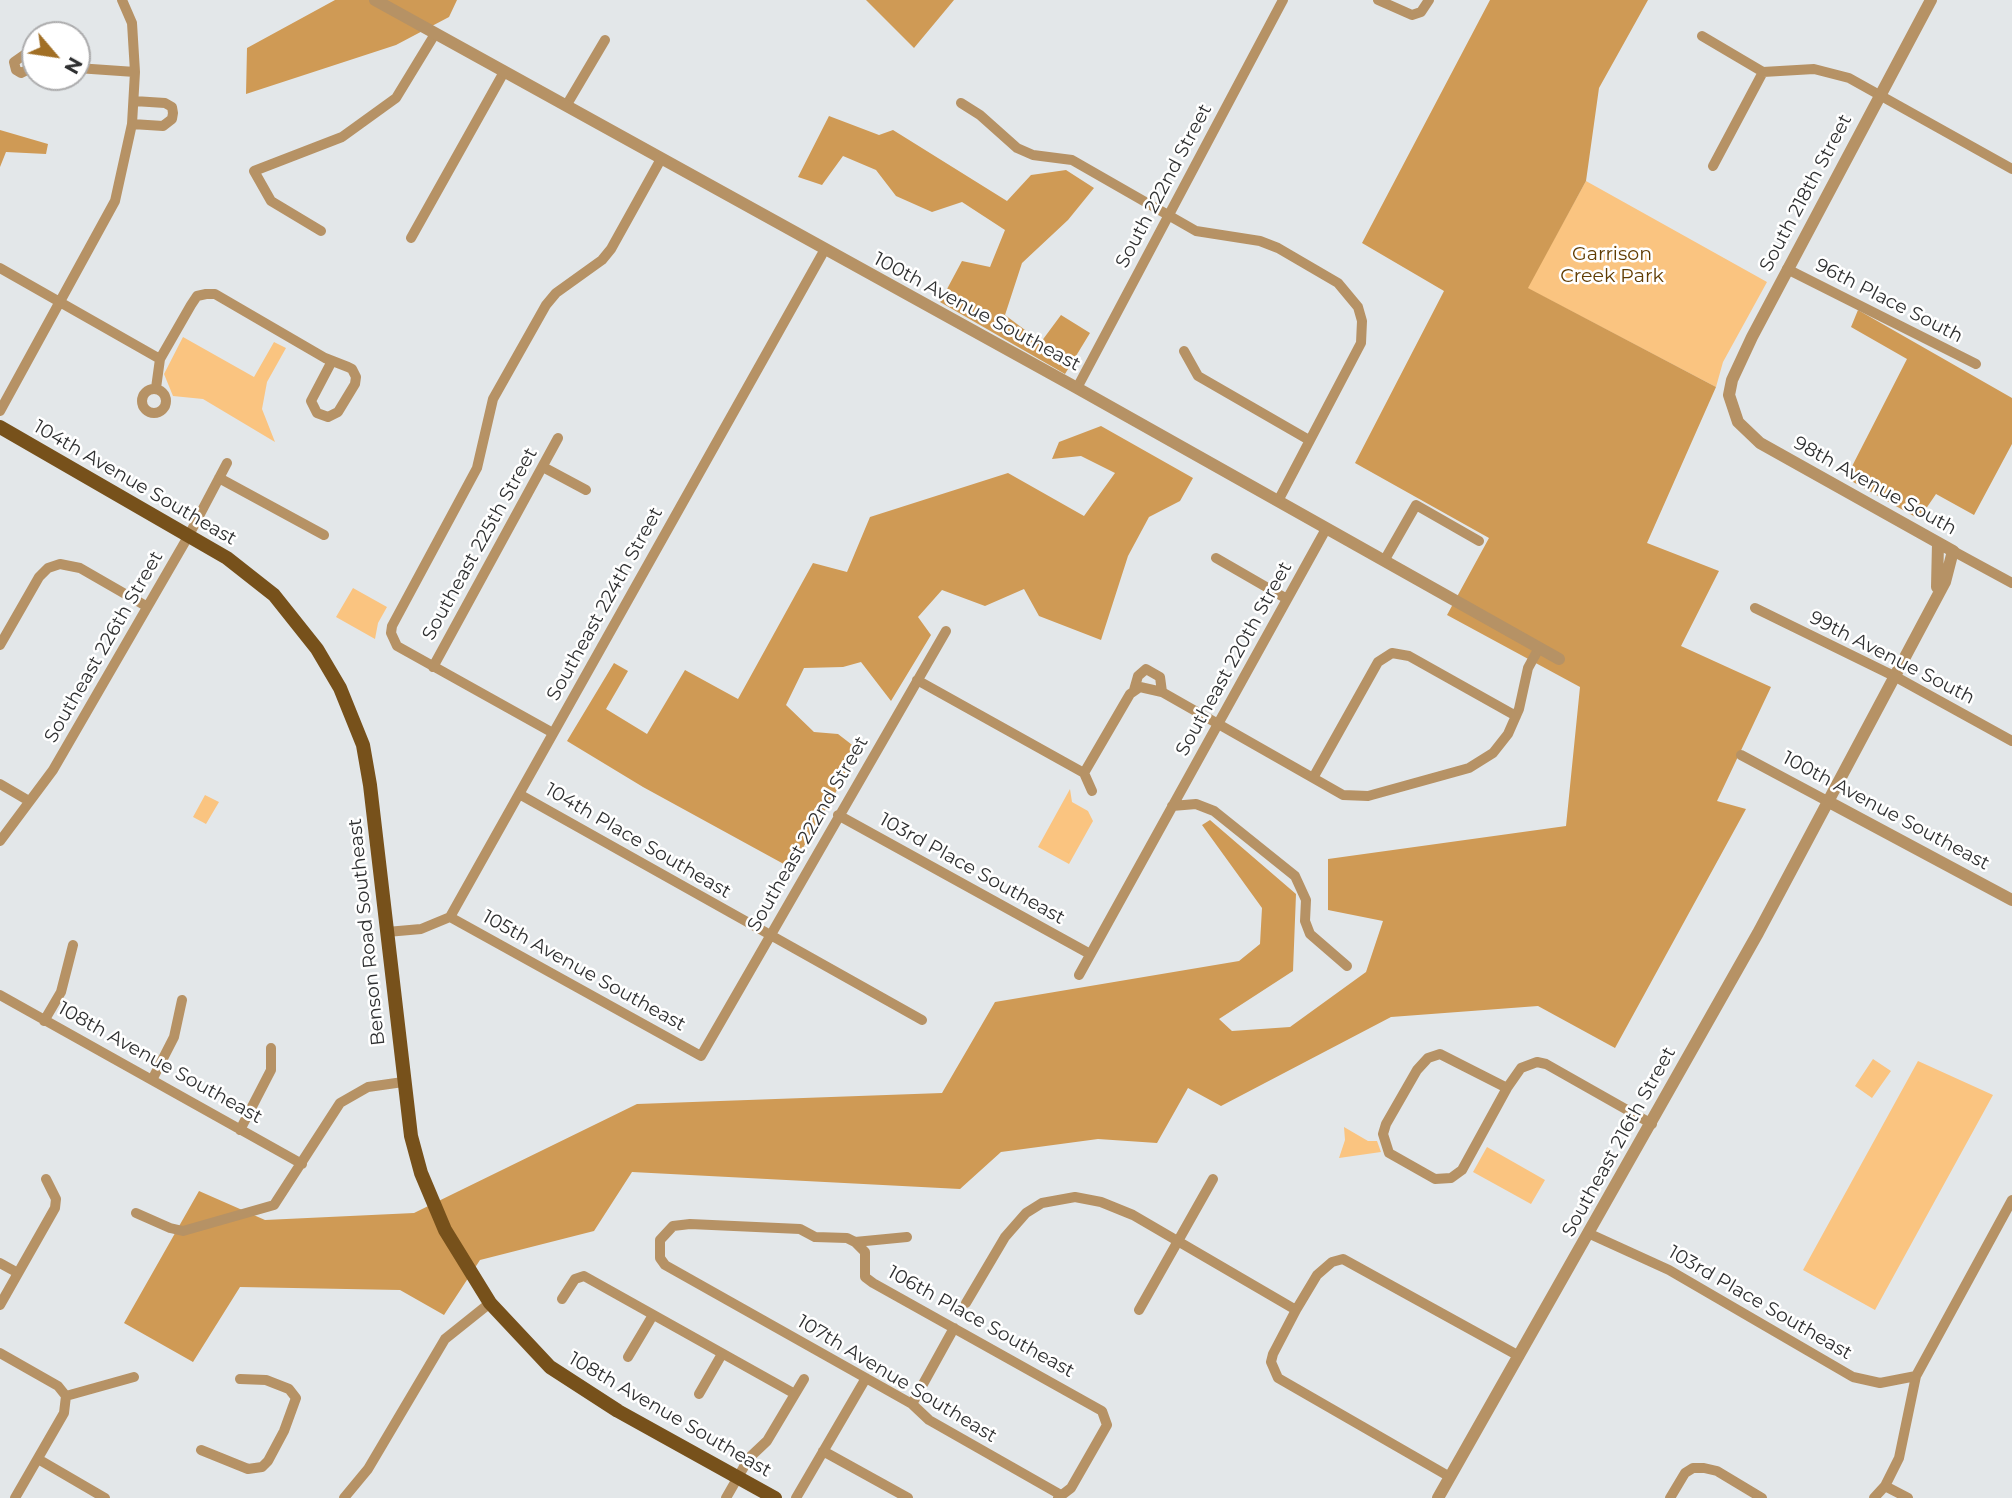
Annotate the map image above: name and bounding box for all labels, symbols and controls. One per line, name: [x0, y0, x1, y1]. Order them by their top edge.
north arrow: [21, 21, 91, 91]
text: N: [59, 53, 87, 78]
street label: South 222nd Street: [1111, 100, 1217, 272]
street label: South 218th Street: [1755, 111, 1857, 275]
park label: Garrison Creek Park: [1560, 243, 1664, 287]
street label: 100th Avenue Southeast: [870, 248, 1084, 376]
street label: 96th Place South: [1811, 254, 1967, 348]
street label: 104th Avenue Southeast: [29, 415, 241, 551]
street label: 98th Avenue South: [1790, 432, 1960, 540]
street label: Southeast 225th Street: [418, 444, 542, 644]
street label: Southeast 224th Street: [542, 503, 668, 705]
street label: Southeast 226th Street: [40, 547, 168, 747]
street label: Southeast 220th Street: [1171, 558, 1297, 760]
street label: 99th Avenue South: [1806, 606, 1978, 710]
street label: Southeast 222nd Street: [743, 732, 873, 936]
street label: 100th Avenue Southeast: [1779, 747, 1993, 875]
street label: 104th Place Southeast: [541, 778, 735, 904]
street label: 103rd Place Southeast: [875, 808, 1069, 930]
street label: Benson Road Southeast: [344, 817, 390, 1047]
street label: 105th Avenue Southeast: [478, 906, 690, 1036]
street label: 108th Avenue Southeast: [54, 997, 266, 1129]
street label: Southeast 216th Street: [1557, 1043, 1681, 1241]
street label: 103rd Place Southeast: [1664, 1241, 1856, 1365]
street label: 106th Place Southeast: [884, 1261, 1078, 1383]
street label: 107th Avenue Southeast: [793, 1310, 1001, 1448]
street label: 108th Avenue Southeast: [565, 1348, 775, 1482]

